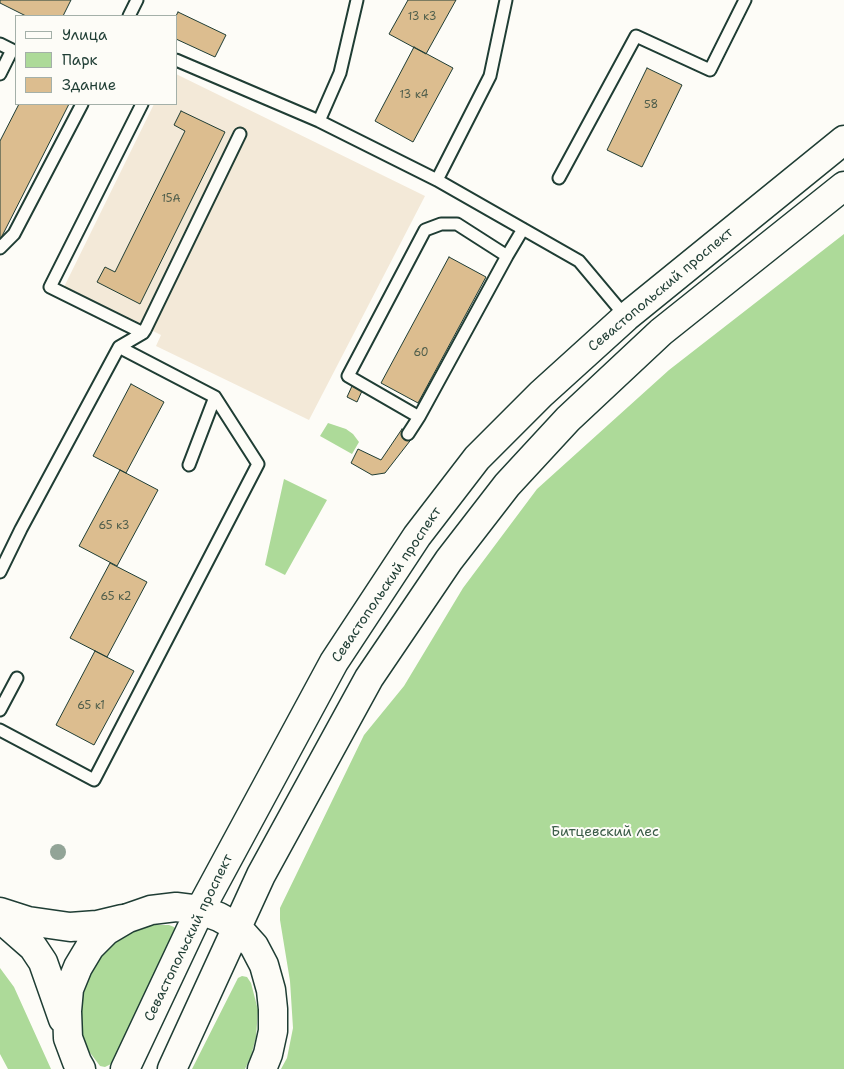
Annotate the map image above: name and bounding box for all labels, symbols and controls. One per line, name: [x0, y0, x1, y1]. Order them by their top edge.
house number: 13 к3: [408, 10, 436, 24]
legend: [15, 15, 178, 105]
text: Улица: [62, 25, 107, 45]
text: Парк: [62, 50, 98, 70]
text: Здание: [62, 75, 116, 95]
house number: 13 к4: [399, 88, 429, 102]
house number: 58: [644, 98, 658, 112]
house number: 15А: [161, 192, 181, 206]
street label: Севастопольский проспект: [585, 224, 737, 356]
house number: 60: [413, 346, 429, 360]
street label: Севастопольский проспект: [329, 504, 445, 666]
house number: 65 к3: [99, 519, 129, 533]
house number: 65 к2: [101, 590, 131, 604]
house number: 65 к1: [77, 699, 105, 713]
park label: Битцевский лес: [551, 824, 659, 840]
street label: Севастопольский проспект: [141, 852, 237, 1024]

